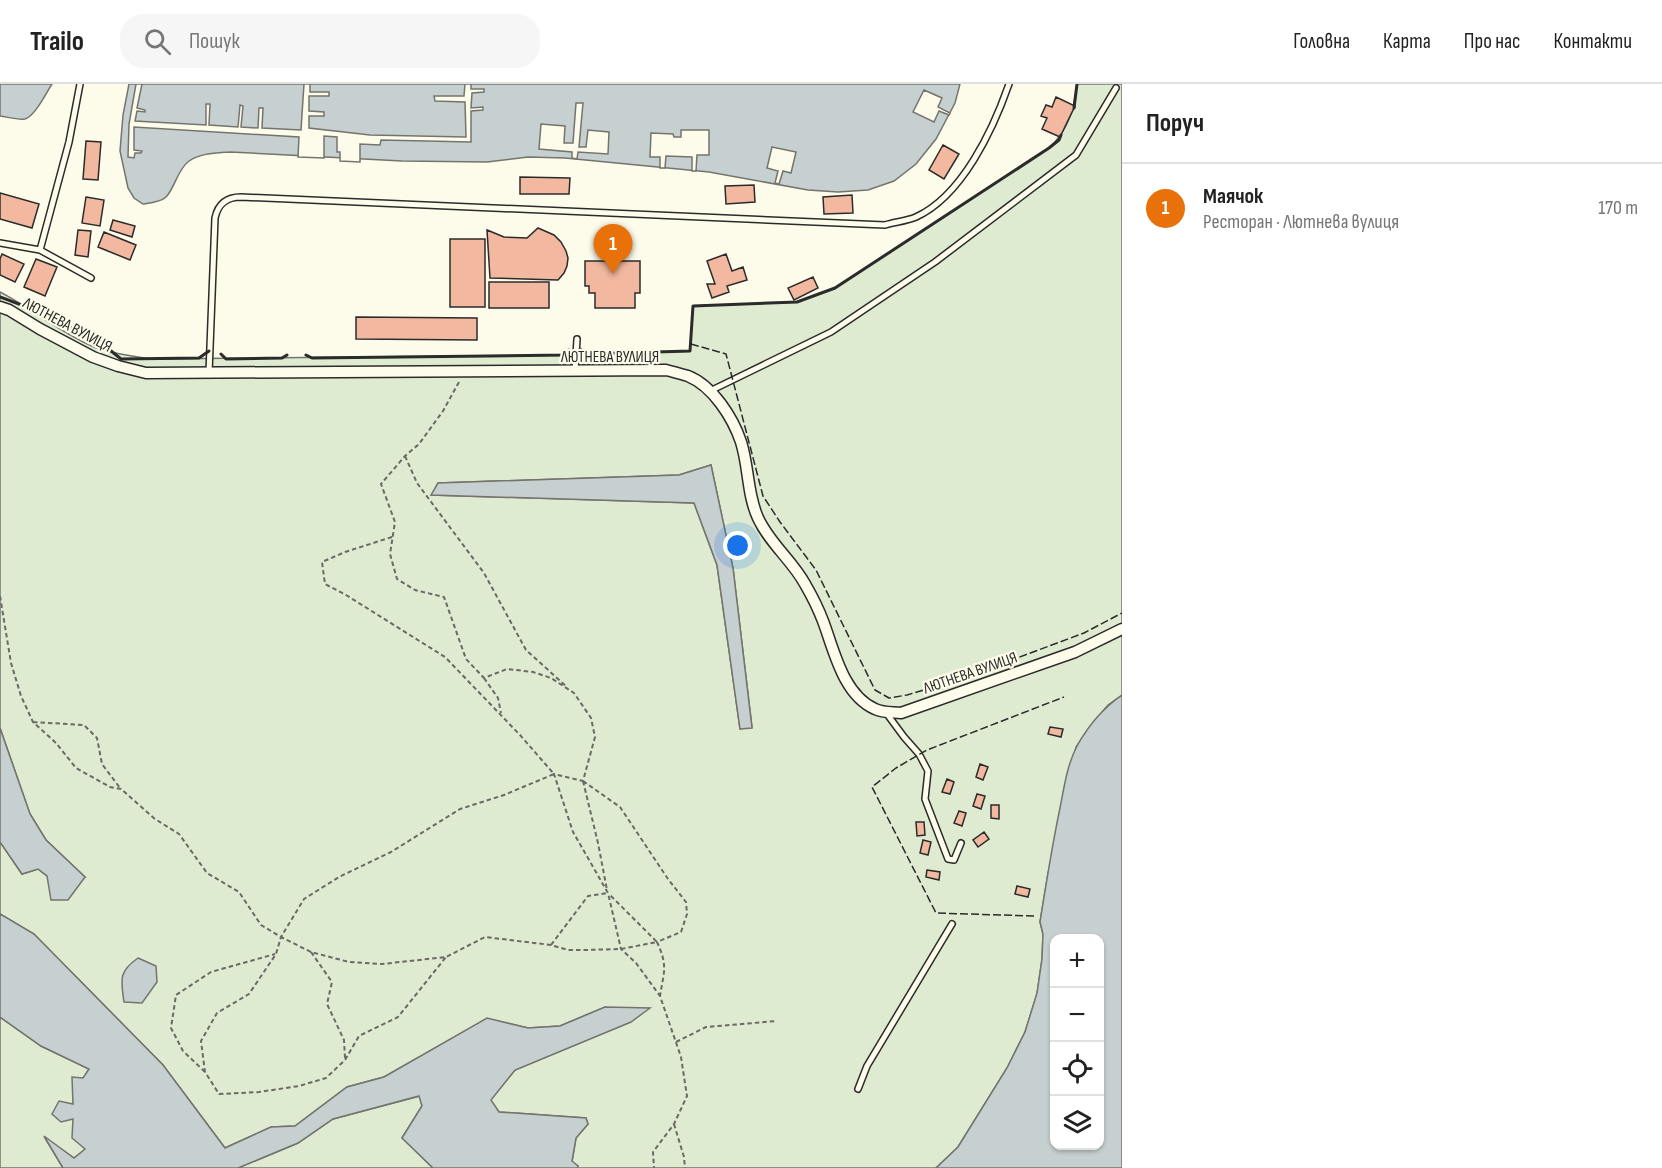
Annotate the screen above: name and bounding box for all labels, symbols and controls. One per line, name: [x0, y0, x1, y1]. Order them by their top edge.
search box: [120, 14, 540, 68]
text: Trailo: [30, 25, 84, 58]
icon: search: [141, 25, 174, 58]
text: Пошук: [189, 28, 240, 55]
text: Головна: [1293, 29, 1350, 54]
text: Карта: [1383, 29, 1431, 54]
text: Про нас: [1464, 29, 1520, 54]
text: Контакти: [1553, 29, 1632, 54]
text: Поруч: [1146, 108, 1204, 139]
text: Маячок: [1203, 183, 1263, 210]
text: 1: [1162, 196, 1169, 220]
text: 170 m: [1598, 196, 1638, 220]
text: Ресторан · Лютнева вулиця: [1203, 210, 1399, 234]
pin: 1: [594, 224, 632, 274]
street label: ЛЮТНЕВА ВУЛИЦЯ: [19, 293, 115, 357]
street label: ЛЮТНЕВА ВУЛИЦЯ: [560, 348, 659, 367]
your location: [723, 531, 752, 560]
street label: ЛЮТНЕВА ВУЛИЦЯ: [920, 648, 1020, 699]
map controls: [1050, 934, 1104, 1150]
button: +: [1050, 934, 1104, 988]
button: −: [1050, 988, 1104, 1042]
button: locate: [1050, 1042, 1104, 1096]
button: layers: [1050, 1096, 1104, 1150]

